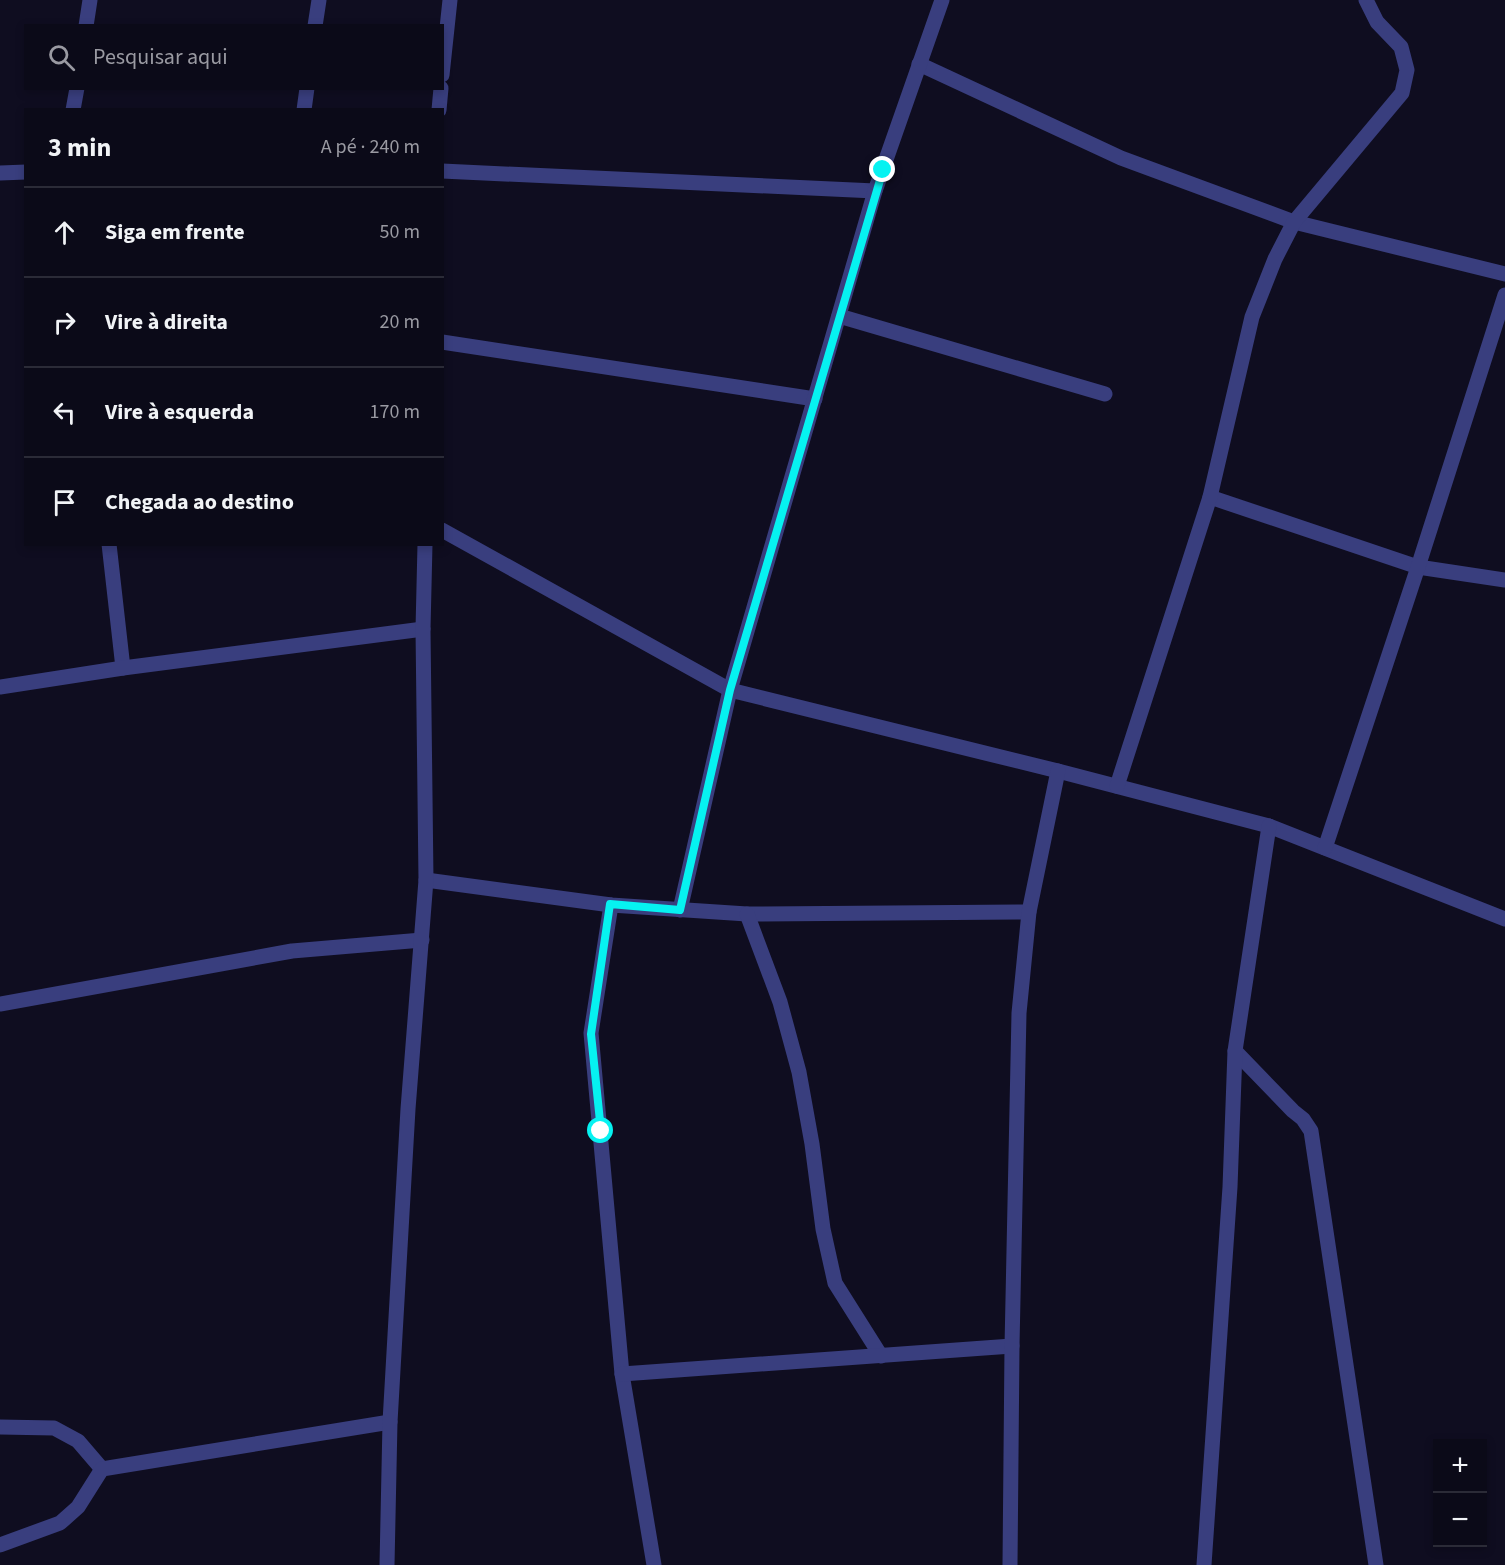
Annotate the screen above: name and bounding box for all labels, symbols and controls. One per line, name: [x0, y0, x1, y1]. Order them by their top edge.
search box: [24, 24, 444, 90]
icon: search: [45, 41, 78, 74]
text: Pesquisar aqui: [93, 41, 228, 73]
text: 3 min: [48, 129, 111, 166]
text: A pé · 240 m: [321, 133, 420, 161]
route end: [869, 156, 895, 182]
icon: ahead: [48, 216, 81, 249]
text: Siga em frente: [105, 216, 245, 248]
text: 50 m: [380, 218, 420, 246]
icon: right: [48, 306, 81, 339]
text: Vire à direita: [105, 306, 228, 338]
text: 20 m: [380, 308, 420, 336]
icon: left: [48, 396, 81, 429]
text: Vire à esquerda: [105, 396, 254, 428]
text: 170 m: [370, 398, 420, 426]
icon: arrive: [48, 486, 81, 519]
text: Chegada ao destino: [105, 486, 294, 518]
route start: [587, 1117, 613, 1143]
map controls: [1433, 1439, 1487, 1547]
button: +: [1433, 1439, 1487, 1493]
button: −: [1433, 1493, 1487, 1547]

